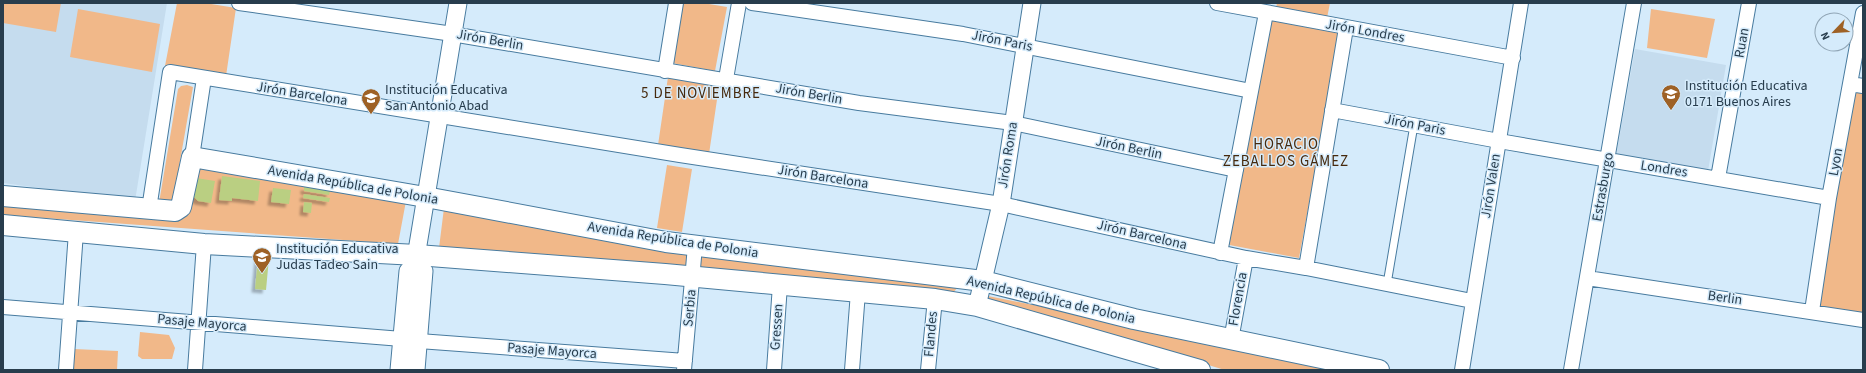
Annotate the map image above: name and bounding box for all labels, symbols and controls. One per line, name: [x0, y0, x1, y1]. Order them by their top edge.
north arrow: [1814, 12, 1854, 52]
street label: Jirón Londres: [1324, 14, 1406, 48]
street label: Jirón Berlin: [455, 24, 525, 56]
street label: Jirón Paris: [970, 25, 1034, 57]
street label: Ruan: [1730, 26, 1754, 60]
text: N: [1817, 30, 1834, 43]
place label: Institución Educativa 0171 Buenos Aires: [1685, 76, 1808, 112]
street label: Jirón Barcelona: [255, 77, 349, 111]
street label: Jirón Berlin: [774, 78, 844, 110]
place label: Institución Educativa San Antonio Abad: [385, 80, 508, 116]
district label: 5 DE NOVIEMBRE: [641, 83, 761, 104]
school or university icon: Institución Educativa 0171 Buenos Aires: [1660, 83, 1682, 111]
school or university icon: Institución Educativa San Antonio Abad: [360, 87, 382, 115]
street label: Jirón Paris: [1383, 109, 1447, 141]
street label: Jirón Roma: [993, 120, 1023, 190]
street label: Jirón Berlin: [1094, 131, 1164, 165]
district label: HORACIO ZEBALLOS GÁMEZ: [1223, 134, 1349, 172]
street label: Lyon: [1824, 146, 1848, 178]
street label: Estrasburgo: [1587, 151, 1619, 223]
street label: Jirón Valen: [1476, 152, 1506, 220]
street label: Londres: [1639, 155, 1689, 183]
street label: Avenida República de Polonia: [266, 160, 440, 210]
street label: Jirón Barcelona: [776, 160, 870, 194]
street label: Jirón Barcelona: [1095, 215, 1189, 255]
street label: Avenida República de Polonia: [586, 217, 760, 263]
place label: Institución Educativa Judas Tadeo Sain: [276, 239, 399, 275]
school or university icon: Institución Educativa Judas Tadeo Sain: [251, 246, 273, 274]
street label: Avenida República de Polonia: [965, 271, 1137, 329]
street label: Florencia: [1223, 271, 1253, 327]
street label: Berlin: [1706, 286, 1744, 310]
street label: Serbia: [678, 288, 702, 328]
street label: Gressen: [765, 303, 789, 351]
street label: Pasaje Mayorca: [156, 309, 248, 337]
street label: Flandes: [919, 310, 943, 358]
street label: Pasaje Mayorca: [506, 338, 598, 364]

